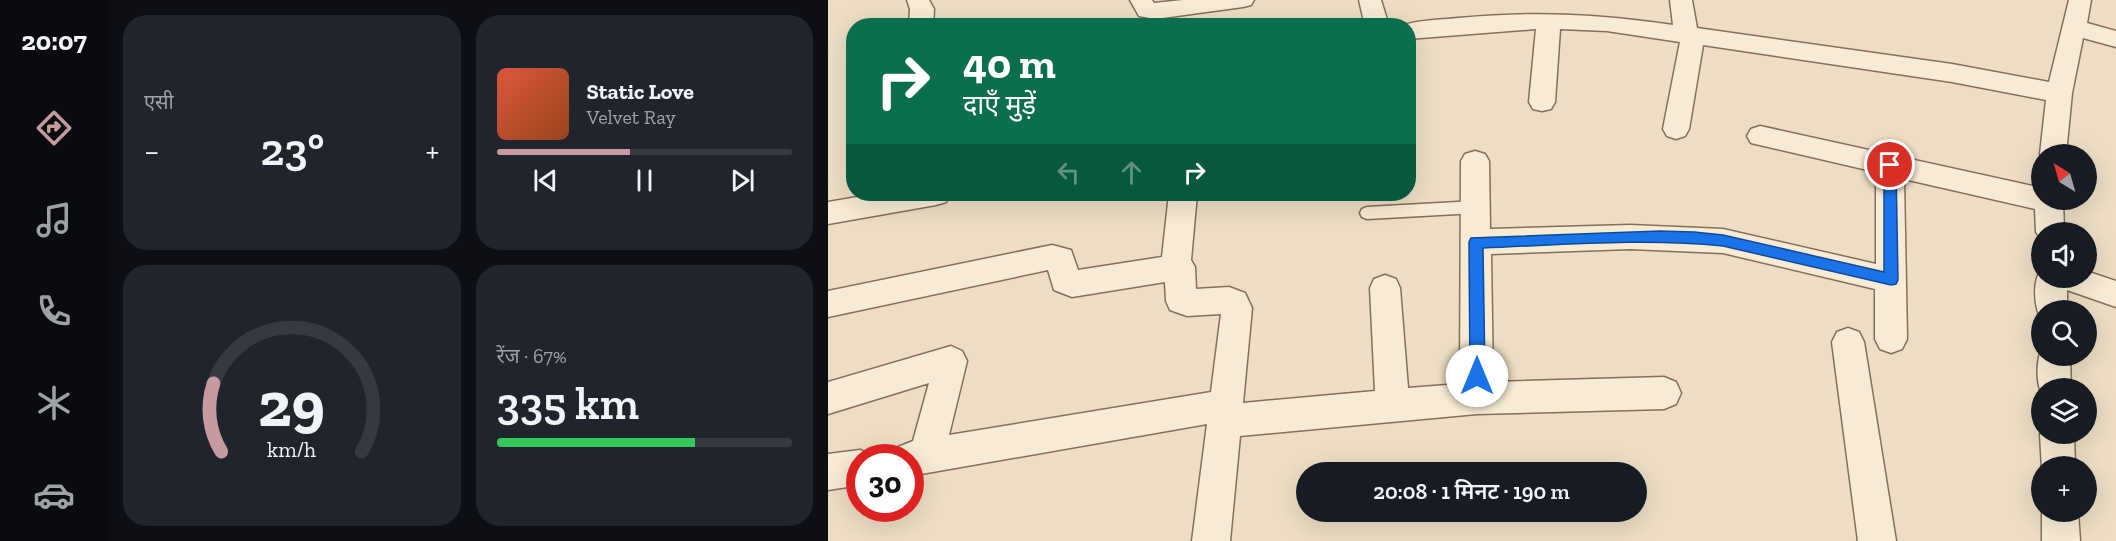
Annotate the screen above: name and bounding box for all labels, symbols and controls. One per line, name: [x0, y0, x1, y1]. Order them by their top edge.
text: 20:07: [21, 25, 87, 57]
text: 40 m: [963, 38, 1056, 89]
icon: right: [864, 42, 942, 120]
text: Static Love: [587, 78, 694, 105]
text: दाएँ मुड़ें: [963, 89, 1036, 121]
text: एसी: [144, 90, 174, 114]
text: Velvet Ray: [587, 105, 676, 129]
icon: directions: [33, 107, 75, 149]
text: 23°: [261, 123, 325, 177]
text: −: [144, 131, 159, 170]
text: +: [426, 131, 440, 170]
pin: [1864, 139, 1915, 190]
north arrow: [2031, 144, 2097, 210]
map controls: [2031, 144, 2097, 522]
icon: arrive: [1873, 148, 1906, 181]
icon: left: [1052, 156, 1085, 189]
icon: ahead: [1115, 156, 1148, 189]
icon: right: [1178, 156, 1211, 189]
icon: previous: [529, 164, 562, 197]
icon: pause: [628, 164, 661, 197]
icon: next: [726, 164, 759, 197]
icon: music: [33, 199, 75, 241]
button: sound: [2031, 222, 2097, 288]
icon: phone: [33, 290, 75, 332]
button: search: [2031, 300, 2097, 366]
text: रेंज · 67%: [497, 344, 567, 368]
position arrow: [1445, 344, 1509, 408]
text: 29: [258, 367, 325, 442]
text: 335 km: [497, 377, 639, 431]
button: layers: [2031, 378, 2097, 444]
icon: climate: [33, 382, 75, 424]
text: km/h: [267, 438, 316, 463]
speed limit sign: 30: [846, 444, 924, 522]
button: +: [2031, 456, 2097, 522]
icon: car: [33, 474, 75, 516]
text: 20:08 · 1 मिनट · 190 m: [1373, 478, 1570, 505]

